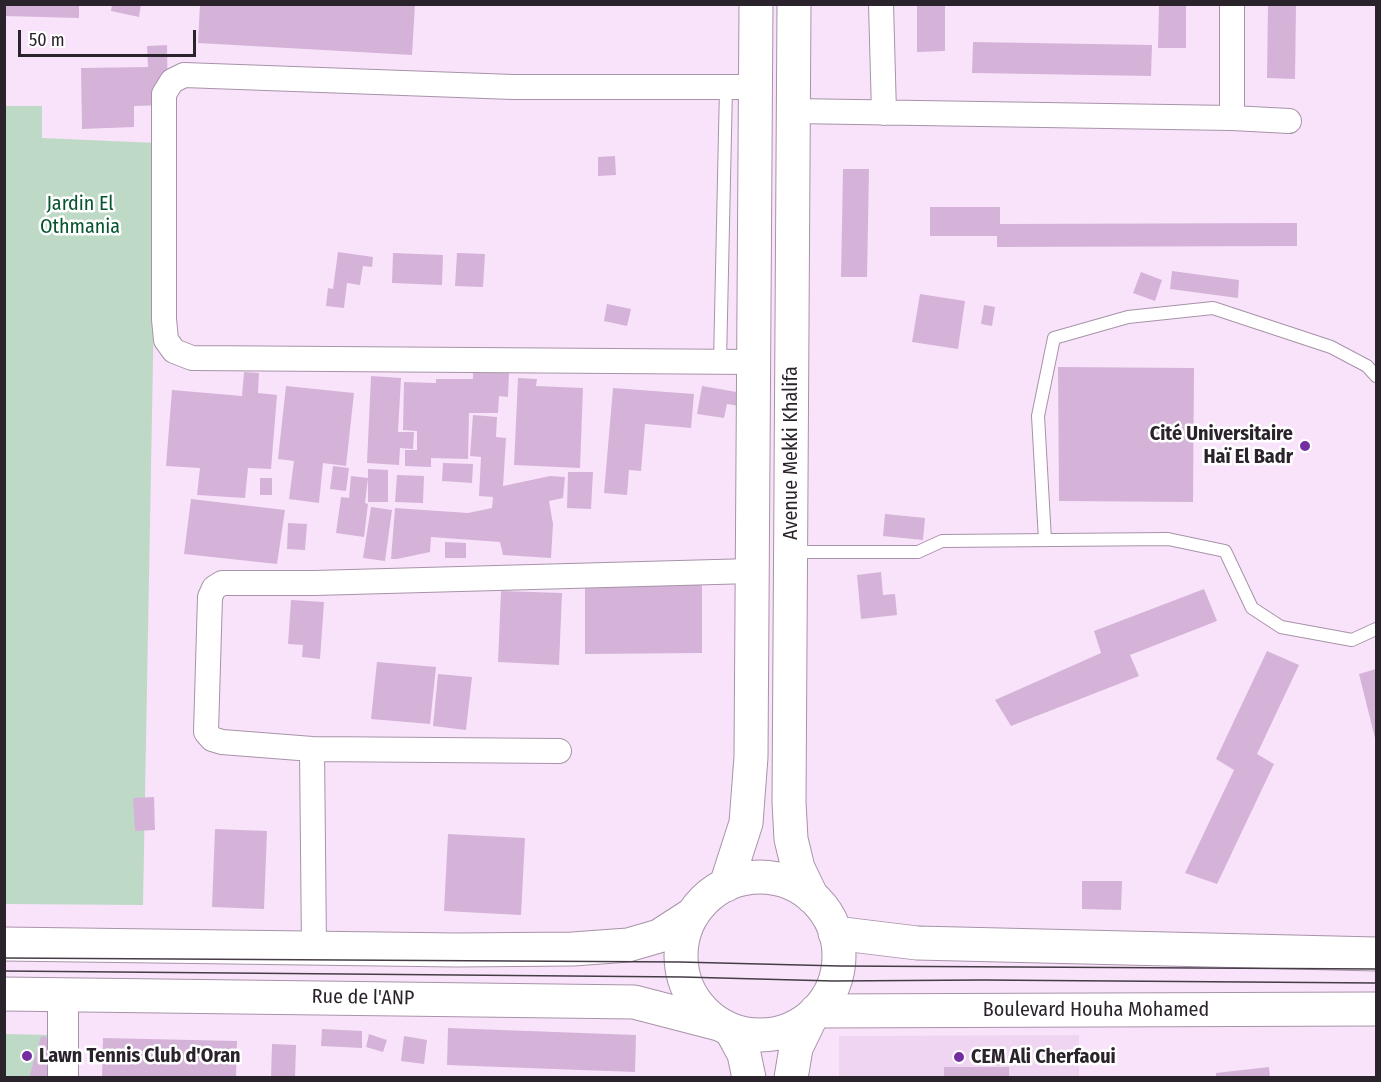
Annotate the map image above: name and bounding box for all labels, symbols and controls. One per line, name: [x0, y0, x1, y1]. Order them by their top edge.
scale bar: [21, 18, 200, 56]
text: 50 m: [29, 29, 65, 51]
park label: Jardin El Othmania: [40, 192, 120, 239]
street label: Avenue Mekki Khalifa: [779, 366, 803, 540]
place label: Cité Universitaire Haï El Badr: [1150, 422, 1293, 469]
marker: Cité Universitaire Haï El Badr: [1298, 439, 1312, 453]
street label: Rue de l'ANP: [311, 985, 415, 1011]
street label: Boulevard Houha Mohamed: [983, 998, 1209, 1022]
place label: Lawn Tennis Club d'Oran: [39, 1044, 241, 1068]
place label: CEM Ali Cherfaoui: [971, 1045, 1116, 1069]
marker: Lawn Tennis Club d'Oran: [20, 1049, 34, 1063]
marker: CEM Ali Cherfaoui: [952, 1050, 966, 1064]

